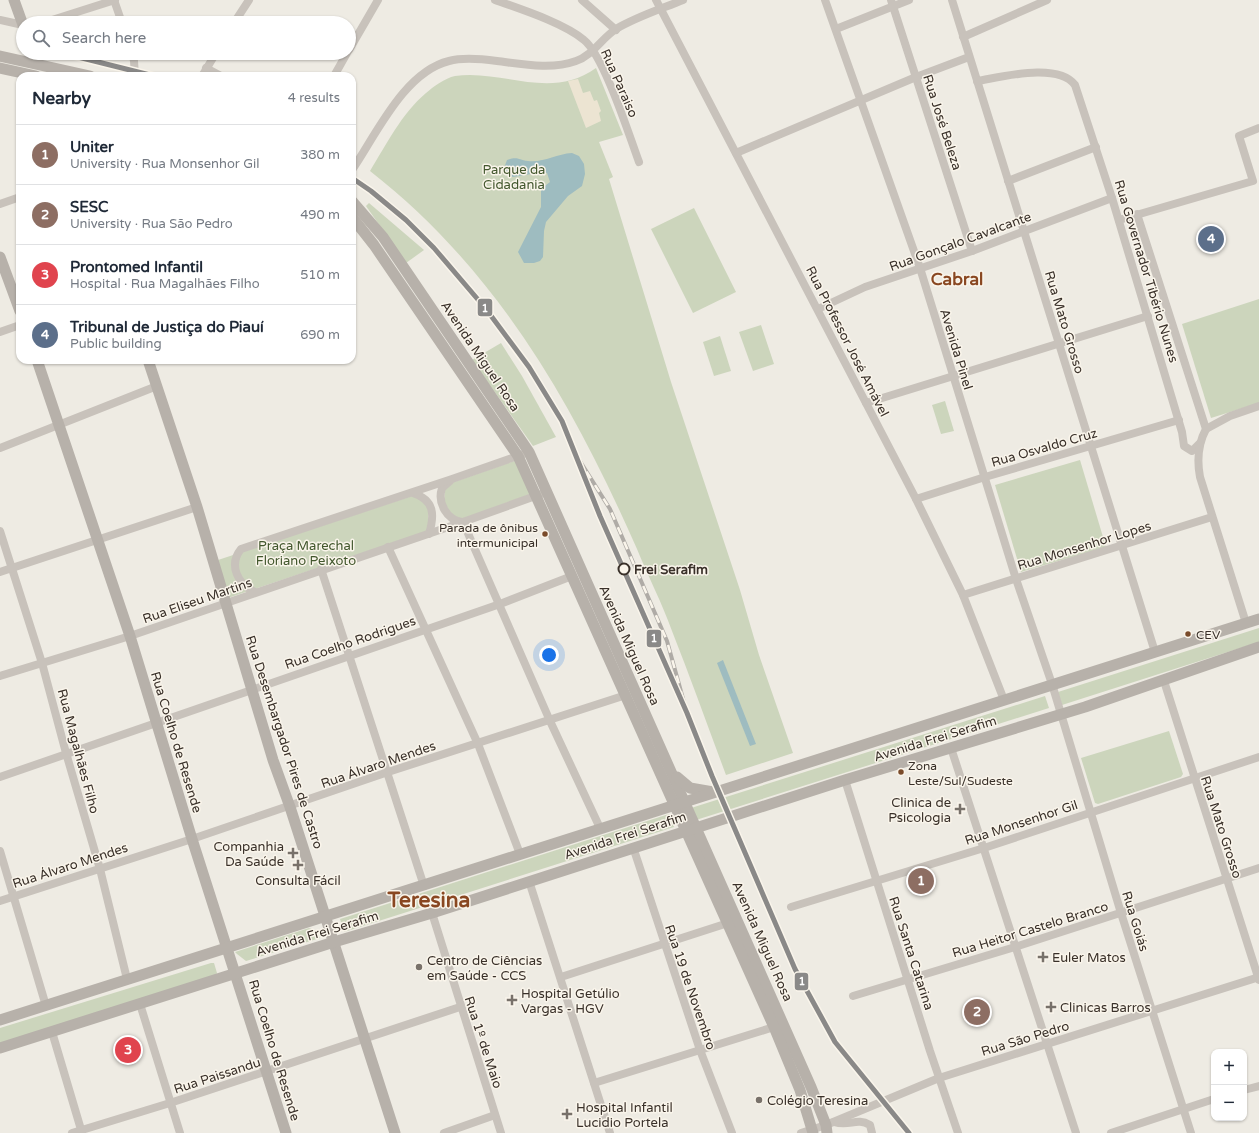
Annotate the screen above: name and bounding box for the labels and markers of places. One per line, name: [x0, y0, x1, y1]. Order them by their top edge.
pin: 4: [1198, 224, 1224, 254]
place label: Parada de ônibus intermunicipal: [439, 521, 538, 550]
marker: Parada de ônibus intermunicipal: [540, 529, 550, 539]
marker: Frei Serafim: [617, 562, 631, 576]
place label: Frei Serafim: [634, 562, 708, 578]
place label: CEV: [1196, 628, 1221, 642]
marker: CEV: [1183, 629, 1193, 639]
place label: Zona Leste/Sul/Sudeste: [908, 759, 1013, 788]
marker: Zona Leste/Sul/Sudeste: [896, 767, 906, 777]
place label: Clinica de Psicologia: [888, 795, 951, 826]
marker: Clinica de Psicologia: [954, 803, 966, 815]
place label: Companhia Da Saúde: [213, 839, 284, 870]
marker: Companhia Da Saúde: [287, 847, 299, 859]
marker: Consulta Fácil: [292, 859, 304, 871]
pin: 1: [908, 866, 934, 896]
place label: Consulta Fácil: [255, 873, 341, 889]
place label: Euler Matos: [1052, 950, 1126, 966]
marker: Euler Matos: [1037, 951, 1049, 963]
place label: Centro de Ciências em Saúde - CCS: [427, 953, 542, 984]
marker: Centro de Ciências em Saúde - CCS: [414, 962, 424, 972]
place label: Hospital Getúlio Vargas - HGV: [521, 986, 620, 1017]
marker: Hospital Getúlio Vargas - HGV: [506, 994, 518, 1006]
pin: 2: [964, 997, 990, 1027]
place label: Clinicas Barros: [1060, 1000, 1151, 1016]
marker: Clinicas Barros: [1045, 1001, 1057, 1013]
pin: 3: [115, 1035, 141, 1065]
place label: Colégio Teresina: [767, 1093, 868, 1109]
marker: Colégio Teresina: [754, 1095, 764, 1105]
place label: Hospital Infantil Lucidio Portela: [576, 1100, 673, 1131]
marker: Hospital Infantil Lucidio Portela: [561, 1108, 573, 1120]

